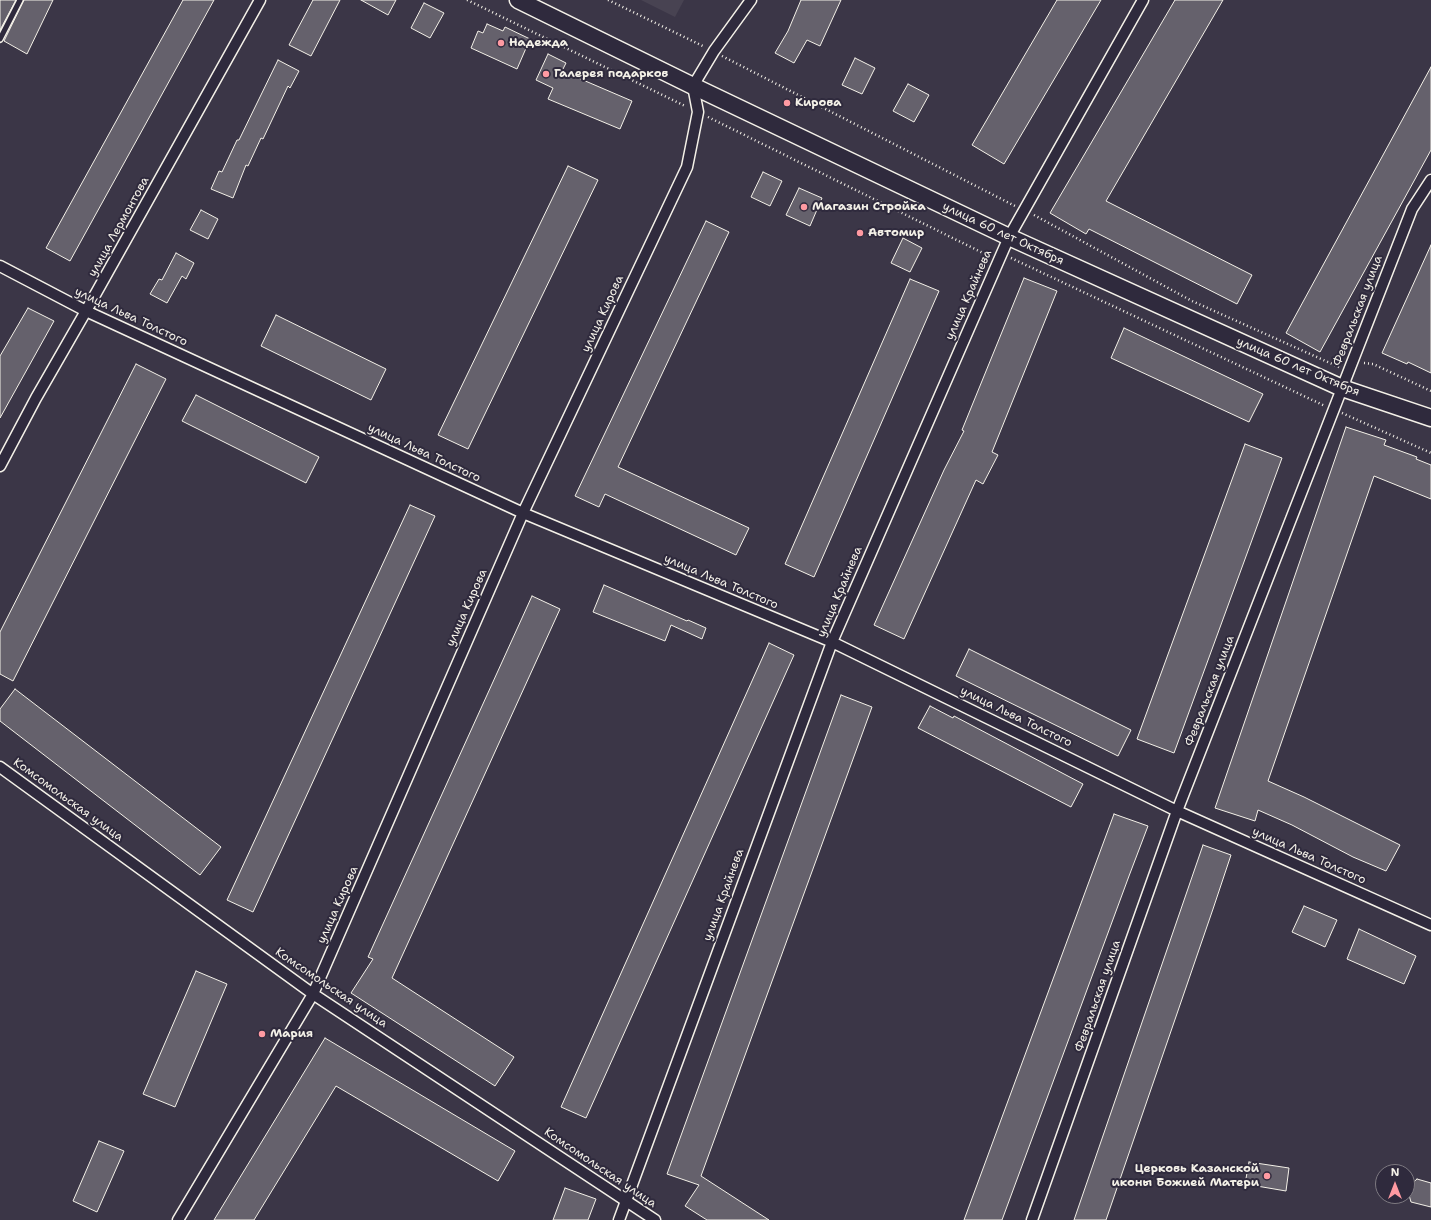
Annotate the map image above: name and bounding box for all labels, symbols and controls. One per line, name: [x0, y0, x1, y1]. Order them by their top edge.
place label: Надежда: [509, 36, 568, 50]
marker: Надежда: [496, 38, 506, 48]
place label: Галерея подарков: [554, 67, 668, 81]
marker: Галерея подарков: [541, 69, 551, 79]
place label: Кирова: [795, 96, 842, 110]
marker: Кирова: [782, 98, 792, 108]
street label: улица Лермонтова: [86, 175, 152, 279]
street label: улица 60 лет Октября: [940, 199, 1066, 269]
place label: Магазин Стройка: [812, 200, 926, 214]
marker: Магазин Стройка: [799, 202, 809, 212]
place label: Автомир: [868, 226, 924, 240]
marker: Автомир: [855, 228, 865, 238]
street label: улица Крайнева: [943, 248, 995, 342]
street label: Февральская улица: [1330, 254, 1386, 368]
street label: улица Кирова: [579, 273, 627, 355]
street label: улица Льва Толстого: [72, 285, 190, 349]
street label: улица 60 лет Октября: [1234, 335, 1362, 399]
street label: улица Льва Толстого: [365, 421, 483, 485]
street label: улица Крайнева: [814, 544, 866, 640]
street label: улица Льва Толстого: [662, 551, 780, 613]
street label: улица Кирова: [443, 567, 491, 649]
street label: Февральская улица: [1182, 634, 1238, 748]
street label: улица Льва Толстого: [958, 684, 1074, 750]
street label: Комсомольская улица: [10, 755, 126, 845]
street label: улица Льва Толстого: [1250, 824, 1368, 888]
street label: улица Крайнева: [701, 847, 747, 943]
street label: улица Кирова: [314, 864, 362, 946]
street label: Февральская улица: [1072, 938, 1124, 1054]
street label: Комсомольская улица: [272, 945, 390, 1031]
place label: Мария: [270, 1027, 313, 1041]
marker: Мария: [257, 1029, 267, 1039]
street label: Комсомольская улица: [541, 1125, 659, 1211]
place label: Церковь Казанской иконы Божией Матери: [1112, 1162, 1259, 1190]
north arrow: [1375, 1164, 1415, 1204]
text: N: [1391, 1165, 1399, 1180]
marker: Церковь Казанской иконы Божией Матери: [1262, 1171, 1272, 1181]

